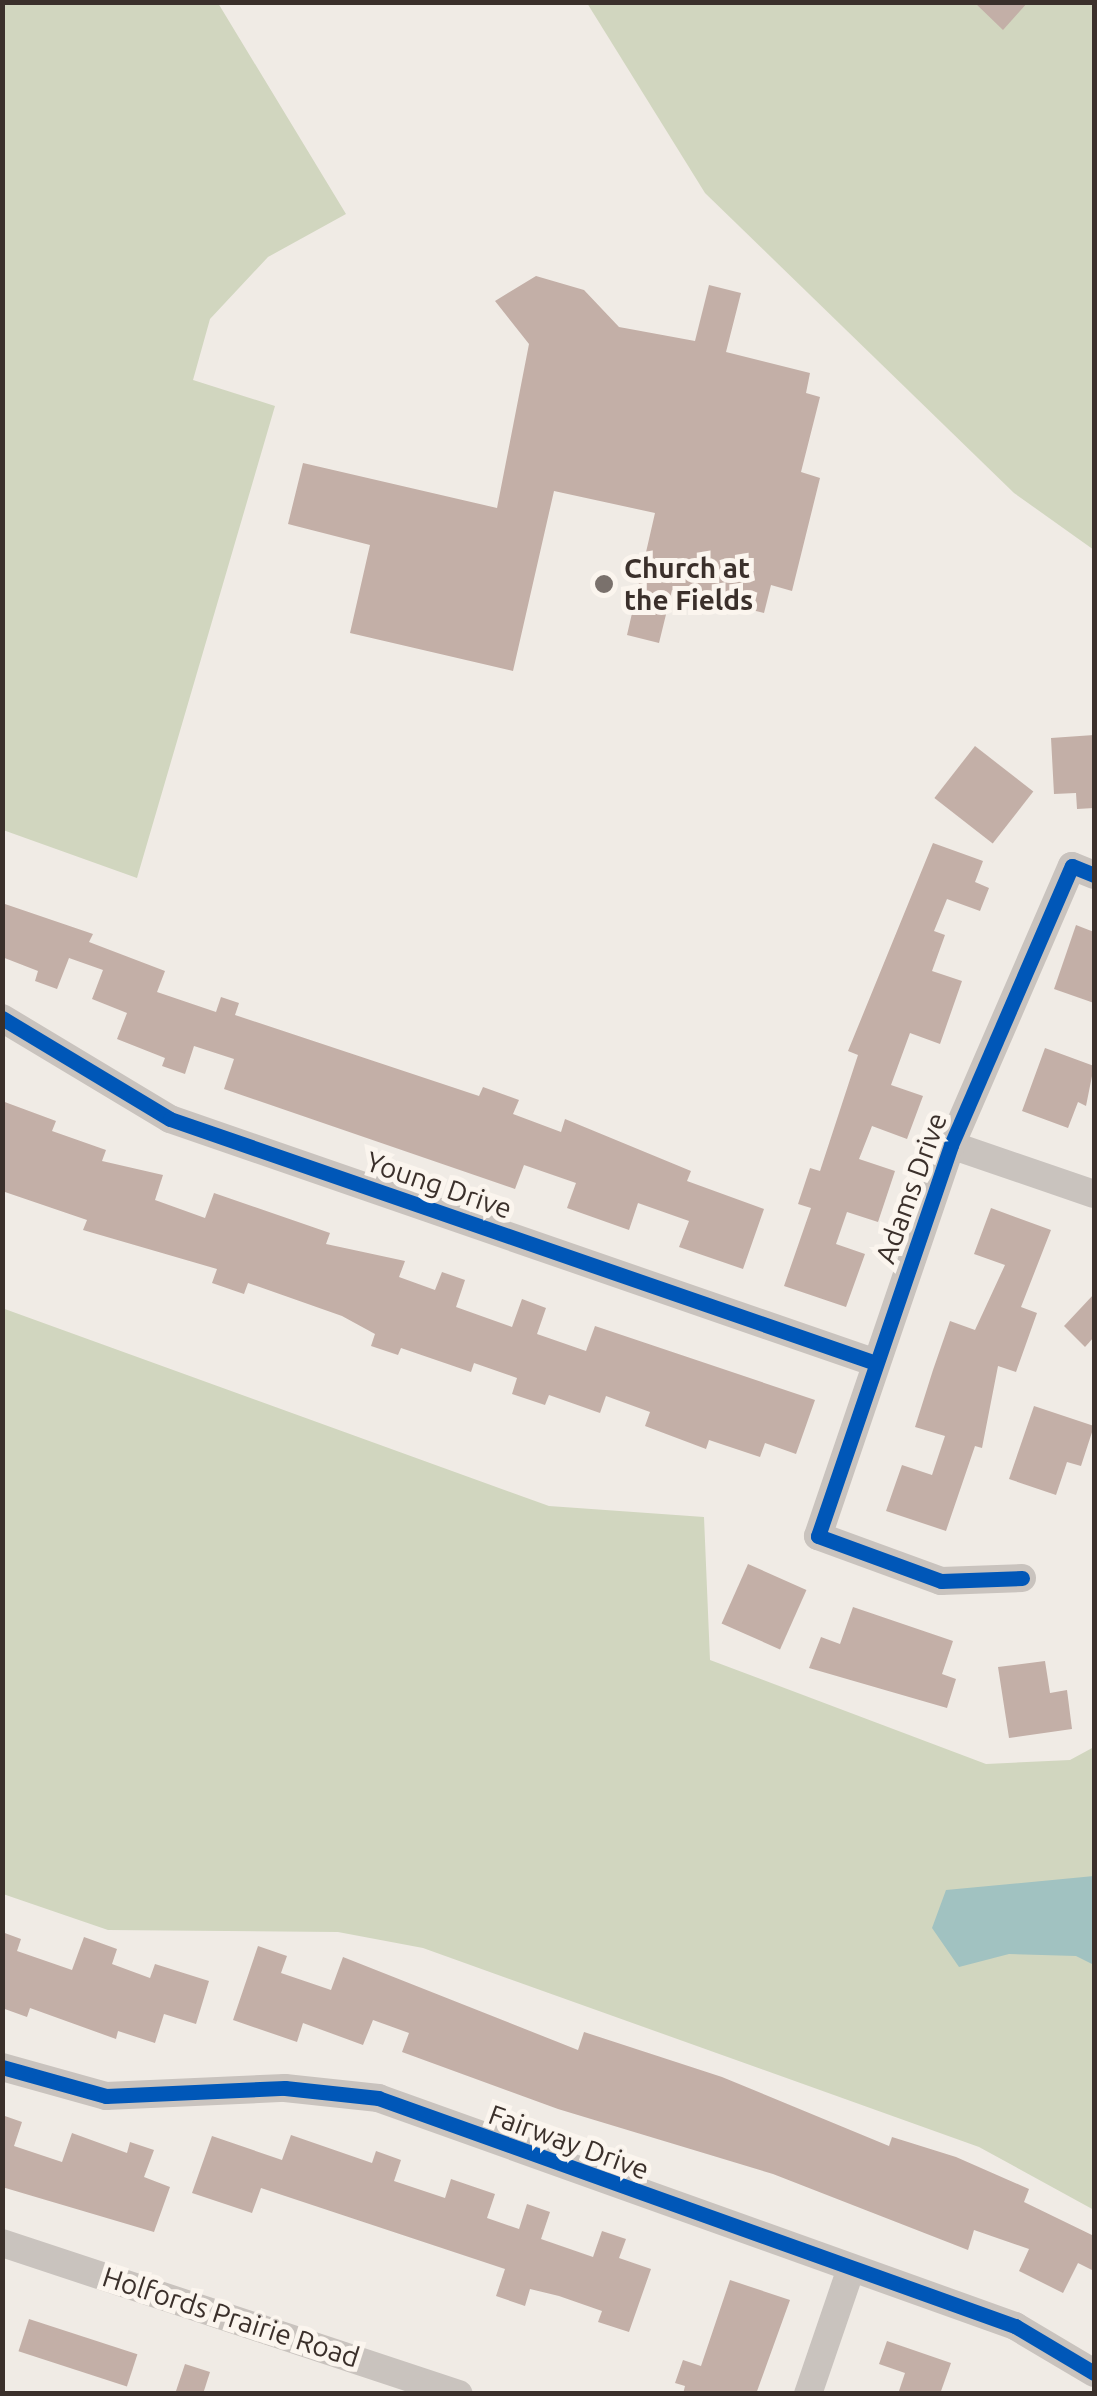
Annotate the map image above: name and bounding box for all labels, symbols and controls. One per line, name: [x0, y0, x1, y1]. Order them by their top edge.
place label: Church at the Fields: [624, 551, 753, 617]
marker: Church at the Fields: [593, 573, 615, 595]
street label: Adams Drive: [868, 1108, 954, 1268]
street label: Young Drive: [362, 1144, 516, 1226]
street label: Fairway Drive: [484, 2097, 654, 2187]
street label: Holfords Prairie Road: [98, 2260, 364, 2374]

